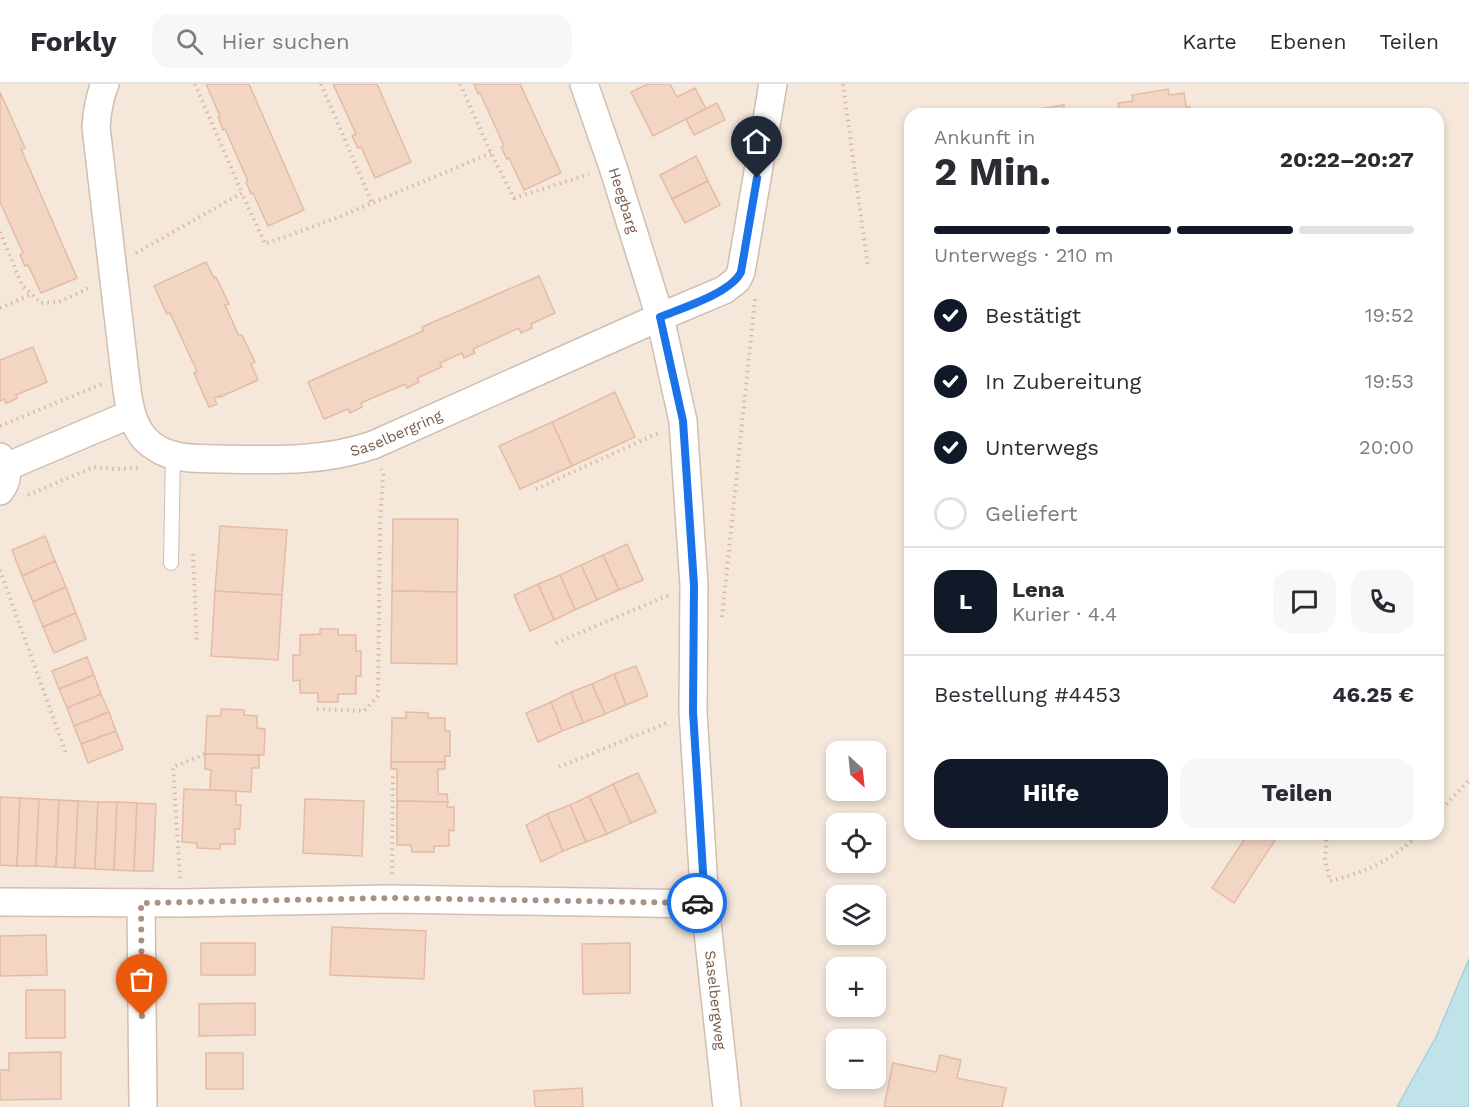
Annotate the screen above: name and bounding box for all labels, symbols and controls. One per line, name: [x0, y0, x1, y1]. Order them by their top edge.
search box: [152, 14, 572, 68]
text: Forkly: [30, 25, 116, 58]
icon: search: [173, 25, 206, 58]
text: Hier suchen: [221, 29, 350, 54]
text: Karte: [1182, 29, 1237, 54]
text: Ebenen: [1270, 29, 1346, 54]
text: Teilen: [1379, 29, 1439, 54]
pin: [731, 116, 782, 178]
icon: home: [740, 125, 773, 158]
text: Ankunft in: [934, 125, 1035, 149]
text: 20:22–20:27: [1280, 147, 1414, 172]
text: 2 Min.: [934, 149, 1051, 194]
street label: Heegbarg: [605, 165, 642, 236]
text: Unterwegs · 210 m: [934, 243, 1113, 267]
icon: check: [934, 299, 967, 332]
text: Bestätigt: [985, 303, 1081, 328]
text: 19:52: [1365, 303, 1414, 327]
icon: check: [934, 365, 967, 398]
text: In Zubereitung: [985, 369, 1141, 394]
text: 19:53: [1365, 369, 1414, 393]
street label: Saselbergring: [348, 406, 445, 460]
icon: check: [934, 431, 967, 464]
text: Unterwegs: [985, 435, 1099, 460]
text: 20:00: [1359, 435, 1414, 459]
text: Geliefert: [985, 501, 1077, 526]
button: chat: [1273, 570, 1336, 633]
button: phone: [1351, 570, 1414, 633]
text: Lena: [1012, 577, 1064, 602]
text: L: [959, 589, 972, 614]
text: Kurier · 4.4: [1012, 602, 1117, 626]
text: Bestellung #4453: [934, 682, 1121, 707]
text: 46.25 €: [1332, 682, 1414, 707]
north arrow: [826, 741, 886, 801]
map controls: [826, 741, 886, 1089]
button: Hilfe: [934, 759, 1168, 828]
button: Teilen: [1180, 759, 1414, 828]
button: locate: [826, 813, 886, 873]
courier: [667, 873, 727, 933]
button: layers: [826, 885, 886, 945]
icon: car: [681, 887, 714, 920]
street label: Saselbergweg: [701, 950, 730, 1051]
pin: [116, 954, 167, 1016]
button: +: [826, 957, 886, 1017]
icon: bag: [125, 963, 158, 996]
button: −: [826, 1029, 886, 1089]

